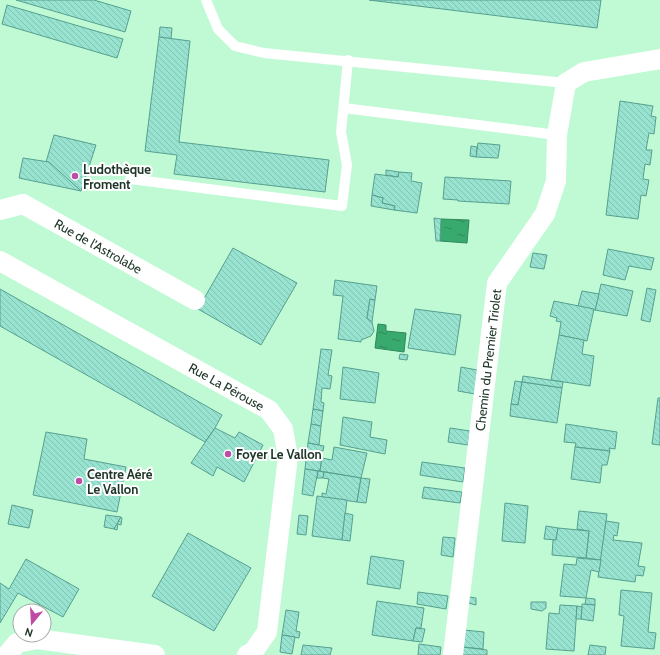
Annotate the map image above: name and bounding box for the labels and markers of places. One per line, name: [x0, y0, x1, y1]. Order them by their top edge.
place label: Ludothèque Froment: [83, 161, 151, 192]
marker: Ludothèque Froment: [70, 171, 80, 181]
place label: Foyer Le Vallon: [236, 446, 322, 462]
marker: Foyer Le Vallon: [223, 449, 233, 459]
place label: Centre Aéré Le Vallon: [87, 466, 153, 497]
marker: Centre Aéré Le Vallon: [74, 476, 84, 486]

